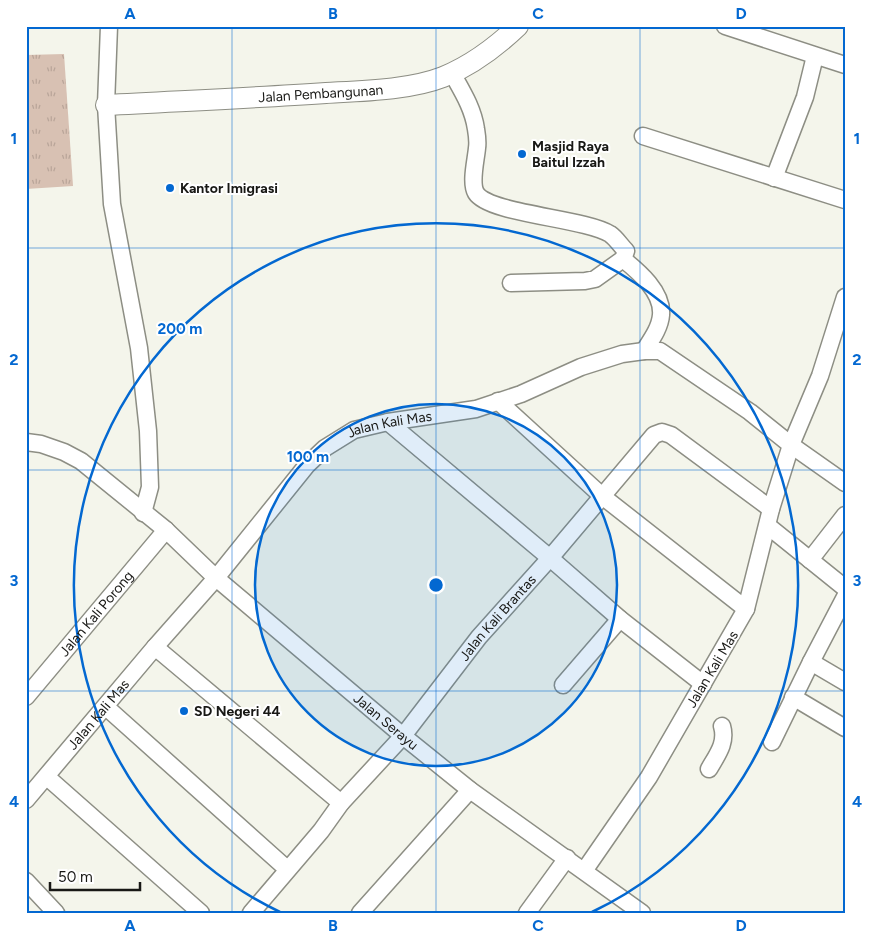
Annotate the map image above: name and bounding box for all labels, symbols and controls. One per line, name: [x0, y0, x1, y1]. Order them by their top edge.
text: A: [124, 4, 136, 23]
text: B: [328, 4, 338, 23]
text: C: [532, 4, 544, 23]
text: D: [735, 4, 747, 23]
street label: Jalan Pembangunan: [258, 81, 384, 106]
text: 1: [11, 129, 17, 148]
text: 1: [854, 129, 860, 148]
place label: Masjid Raya Baitul Izzah: [532, 138, 609, 171]
marker: Masjid Raya Baitul Izzah: [516, 148, 528, 160]
place label: Kantor Imigrasi: [180, 180, 278, 197]
marker: Kantor Imigrasi: [164, 182, 176, 194]
text: 200 m: [158, 320, 202, 338]
text: 2: [9, 350, 19, 369]
text: 2: [852, 350, 862, 369]
street label: Jalan Kali Mas: [343, 408, 433, 442]
text: 100 m: [287, 448, 329, 466]
street label: Jalan Kali Porong: [56, 568, 137, 660]
text: 3: [10, 571, 19, 590]
street label: Jalan Kali Brantas: [456, 571, 540, 664]
text: 3: [853, 571, 862, 590]
centre of rings: [427, 576, 445, 594]
street label: Jalan Kali Mas: [683, 628, 742, 711]
street label: Jalan Kali Mas: [64, 676, 133, 753]
street label: Jalan Serayu: [350, 690, 421, 754]
place label: SD Negeri 44: [194, 703, 281, 720]
marker: SD Negeri 44: [178, 705, 190, 717]
text: 4: [9, 792, 19, 811]
text: 4: [852, 792, 862, 811]
scale bar: [50, 859, 140, 891]
text: 50 m: [58, 868, 93, 886]
text: A: [124, 916, 136, 935]
text: B: [328, 916, 338, 935]
text: C: [532, 916, 544, 935]
text: D: [735, 916, 747, 935]

